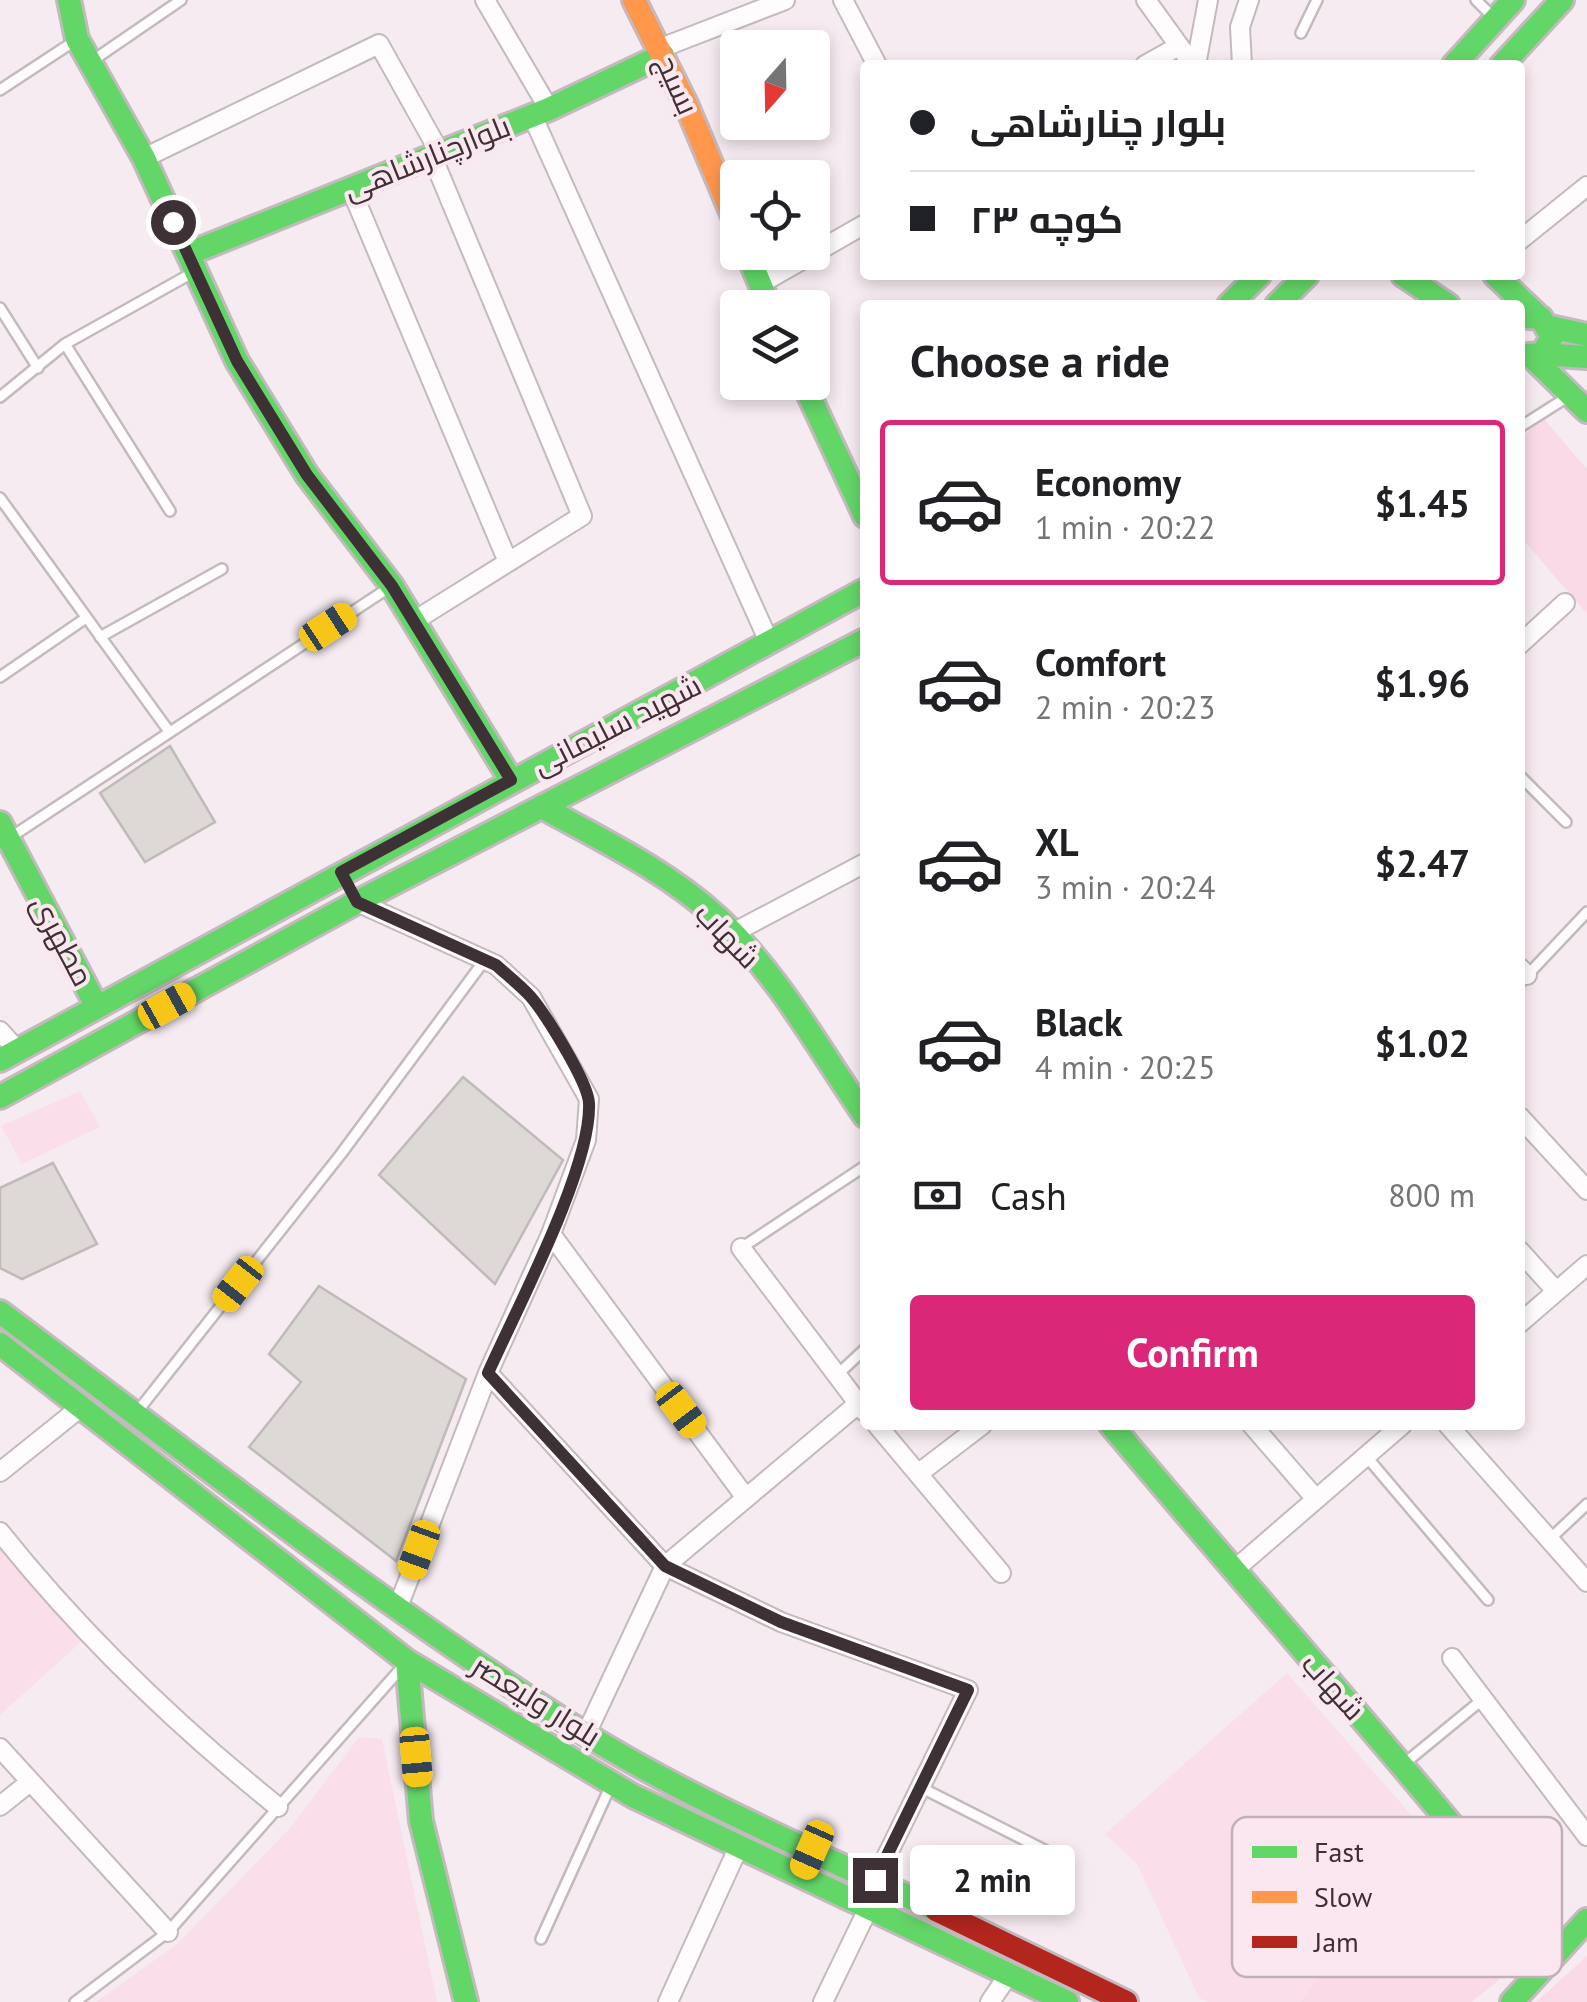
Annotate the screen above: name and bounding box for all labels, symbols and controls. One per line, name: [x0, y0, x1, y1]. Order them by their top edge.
north arrow: [720, 30, 830, 140]
map controls: [720, 30, 830, 400]
street label: بسیج: [646, 48, 709, 121]
text: بلوار چنارشاهی: [970, 98, 1226, 147]
street label: بلوارچنارشاهی: [337, 105, 516, 209]
button: locate: [720, 160, 830, 270]
text: کوچه ۲۳: [970, 194, 1123, 243]
route start: [151, 200, 196, 245]
button: layers: [720, 290, 830, 400]
text: Choose a ride: [910, 331, 1170, 389]
text: Economy: [1035, 457, 1181, 506]
icon: car: [915, 458, 1005, 548]
text: $1.45: [1374, 478, 1470, 527]
text: 1 min · 20:22: [1035, 506, 1215, 548]
car: [295, 598, 361, 656]
text: Comfort: [1035, 637, 1166, 686]
icon: car: [915, 638, 1005, 728]
text: $1.96: [1374, 658, 1470, 707]
street label: شهید سلیمانی: [526, 665, 707, 783]
text: 2 min · 20:23: [1035, 686, 1215, 728]
text: XL: [1035, 817, 1079, 866]
icon: car: [915, 818, 1005, 908]
text: $2.47: [1374, 838, 1470, 887]
text: 3 min · 20:24: [1035, 866, 1215, 908]
street label: مطهری: [23, 888, 103, 992]
street label: شهاب: [687, 894, 769, 976]
car: [133, 978, 201, 1034]
text: Black: [1035, 997, 1123, 1046]
icon: car: [915, 998, 1005, 1088]
text: $1.02: [1374, 1018, 1470, 1067]
text: 4 min · 20:25: [1035, 1046, 1215, 1088]
icon: cash: [910, 1168, 965, 1223]
text: Cash: [990, 1171, 1067, 1220]
text: 800 m: [1388, 1174, 1475, 1216]
car: [208, 1251, 268, 1317]
button: Confirm: [910, 1295, 1475, 1410]
car: [651, 1377, 711, 1443]
car: [395, 1517, 443, 1583]
street label: بلوار ولیعصر: [463, 1644, 608, 1755]
street label: شهاب: [1294, 1644, 1374, 1728]
car: [398, 1726, 434, 1788]
car: [786, 1816, 838, 1884]
legend: [1232, 1817, 1562, 1977]
text: Fast: [1314, 1833, 1364, 1870]
callout: 2 min: [910, 1845, 1075, 1915]
route end: [853, 1858, 898, 1903]
text: 2 min: [953, 1859, 1032, 1901]
text: Slow: [1314, 1878, 1373, 1915]
text: Jam: [1313, 1923, 1359, 1960]

